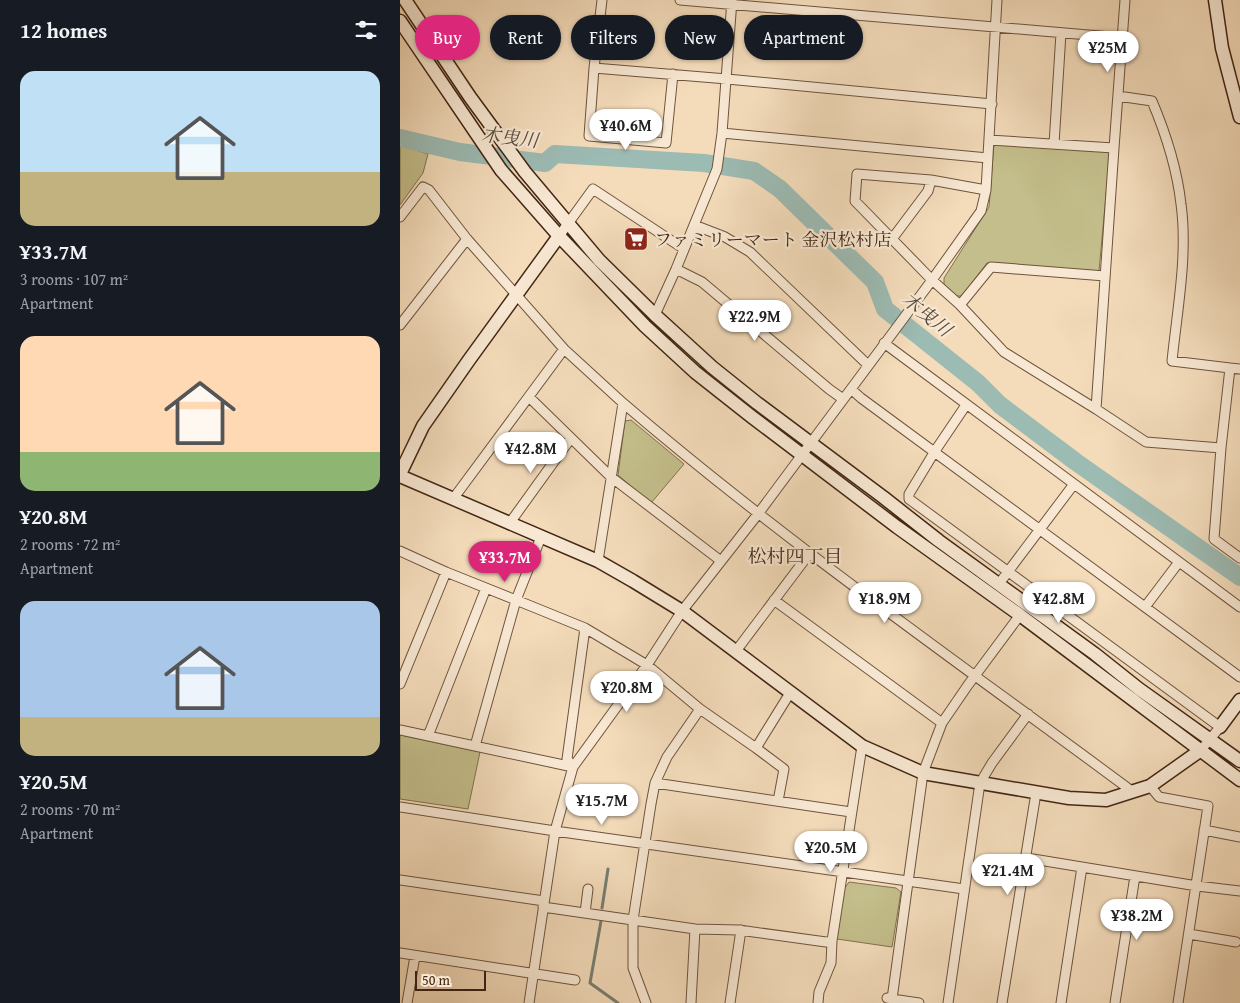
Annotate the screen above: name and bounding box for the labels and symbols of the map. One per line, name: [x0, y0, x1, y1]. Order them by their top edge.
pin: ¥25M: [1078, 30, 1138, 73]
pin: ¥40.6M: [585, 108, 667, 151]
water label: 木曳川: [480, 120, 542, 155]
supermarket icon: ファミリーマート 金沢松村店: [623, 226, 649, 252]
place label: ファミリーマート 金沢松村店: [654, 226, 892, 253]
water label: 木曳川: [896, 285, 960, 344]
pin: ¥22.9M: [714, 300, 796, 342]
pin: ¥42.8M: [490, 432, 572, 474]
pin: ¥33.7M: [464, 540, 546, 583]
district label: 松村四丁目: [747, 542, 843, 570]
pin: ¥18.9M: [844, 582, 926, 624]
pin: ¥42.8M: [1018, 582, 1100, 624]
pin: ¥20.8M: [586, 670, 668, 713]
pin: ¥15.7M: [561, 784, 643, 826]
pin: ¥20.5M: [790, 830, 872, 873]
pin: ¥21.4M: [967, 854, 1049, 896]
pin: ¥38.2M: [1096, 898, 1178, 941]
scale bar: [415, 968, 486, 991]

